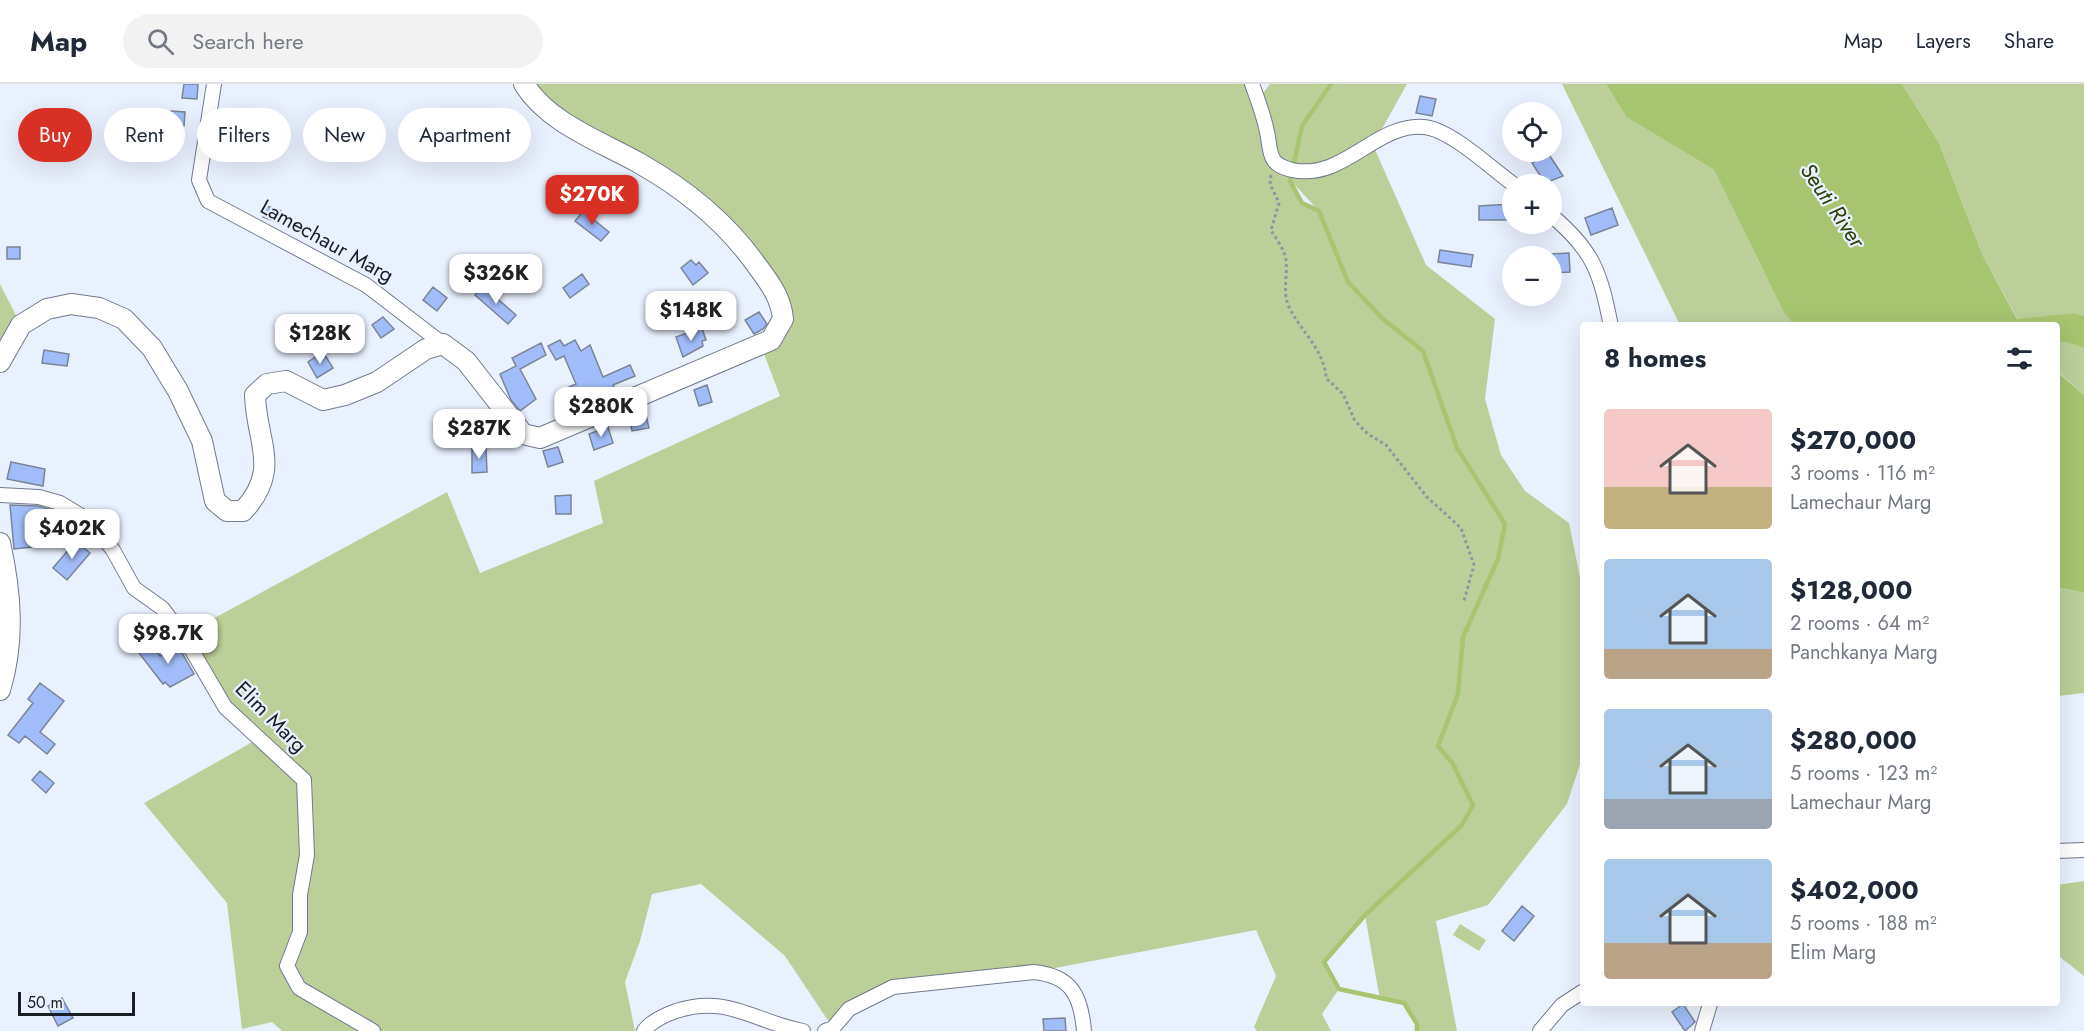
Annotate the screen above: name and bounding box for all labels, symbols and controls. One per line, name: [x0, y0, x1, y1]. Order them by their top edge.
search box: [123, 14, 543, 68]
text: Map: [30, 21, 87, 62]
icon: search: [144, 25, 177, 58]
text: Search here: [192, 25, 304, 57]
text: Map: [1844, 26, 1883, 56]
text: Layers: [1916, 26, 1971, 56]
text: Share: [2004, 26, 2054, 56]
map controls: [1502, 102, 1562, 306]
button: locate: [1502, 102, 1562, 162]
chip: Buy: [18, 108, 92, 162]
chip: Rent: [104, 108, 185, 162]
chip: Filters: [197, 108, 291, 162]
chip: New: [303, 108, 386, 162]
chip: Apartment: [398, 108, 531, 162]
water label: Seuti River: [1793, 156, 1874, 255]
button: +: [1502, 174, 1562, 234]
pin: $270K: [550, 175, 634, 226]
text: $270K: [560, 180, 624, 209]
street label: Lamechaur Marg: [255, 192, 399, 290]
button: −: [1502, 246, 1562, 306]
pin: $326K: [454, 254, 538, 305]
text: $326K: [463, 259, 529, 288]
pin: $148K: [649, 291, 733, 342]
text: $148K: [659, 296, 723, 325]
pin: $128K: [278, 314, 362, 365]
text: $128K: [289, 319, 351, 348]
text: 8 homes: [1604, 339, 1706, 377]
icon: filters: [2003, 342, 2036, 375]
pin: $280K: [559, 387, 643, 438]
text: $280K: [568, 392, 634, 421]
pin: $287K: [437, 409, 521, 460]
text: $287K: [447, 414, 511, 443]
text: $270,000: [1790, 421, 1916, 459]
icon: home: [1652, 433, 1724, 505]
text: 3 rooms · 116 m²: [1790, 459, 1935, 488]
text: Lamechaur Marg: [1790, 488, 1931, 517]
pin: $402K: [30, 509, 114, 560]
text: $402K: [39, 514, 105, 543]
text: $128,000: [1790, 571, 1912, 609]
icon: home: [1652, 583, 1724, 655]
text: 2 rooms · 64 m²: [1790, 609, 1929, 638]
pin: $98.7K: [119, 614, 217, 665]
text: $98.7K: [133, 619, 203, 648]
text: Panchkanya Marg: [1790, 638, 1938, 667]
street label: Elim Marg: [228, 674, 314, 760]
text: $280,000: [1790, 721, 1917, 759]
icon: home: [1652, 733, 1724, 805]
text: 5 rooms · 123 m²: [1790, 759, 1937, 788]
text: Lamechaur Marg: [1790, 788, 1931, 817]
text: $402,000: [1790, 871, 1919, 909]
icon: home: [1652, 883, 1724, 955]
text: 5 rooms · 188 m²: [1790, 909, 1937, 938]
text: Elim Marg: [1790, 938, 1876, 967]
scale bar: [18, 989, 135, 1016]
text: 50 m: [27, 991, 63, 1014]

